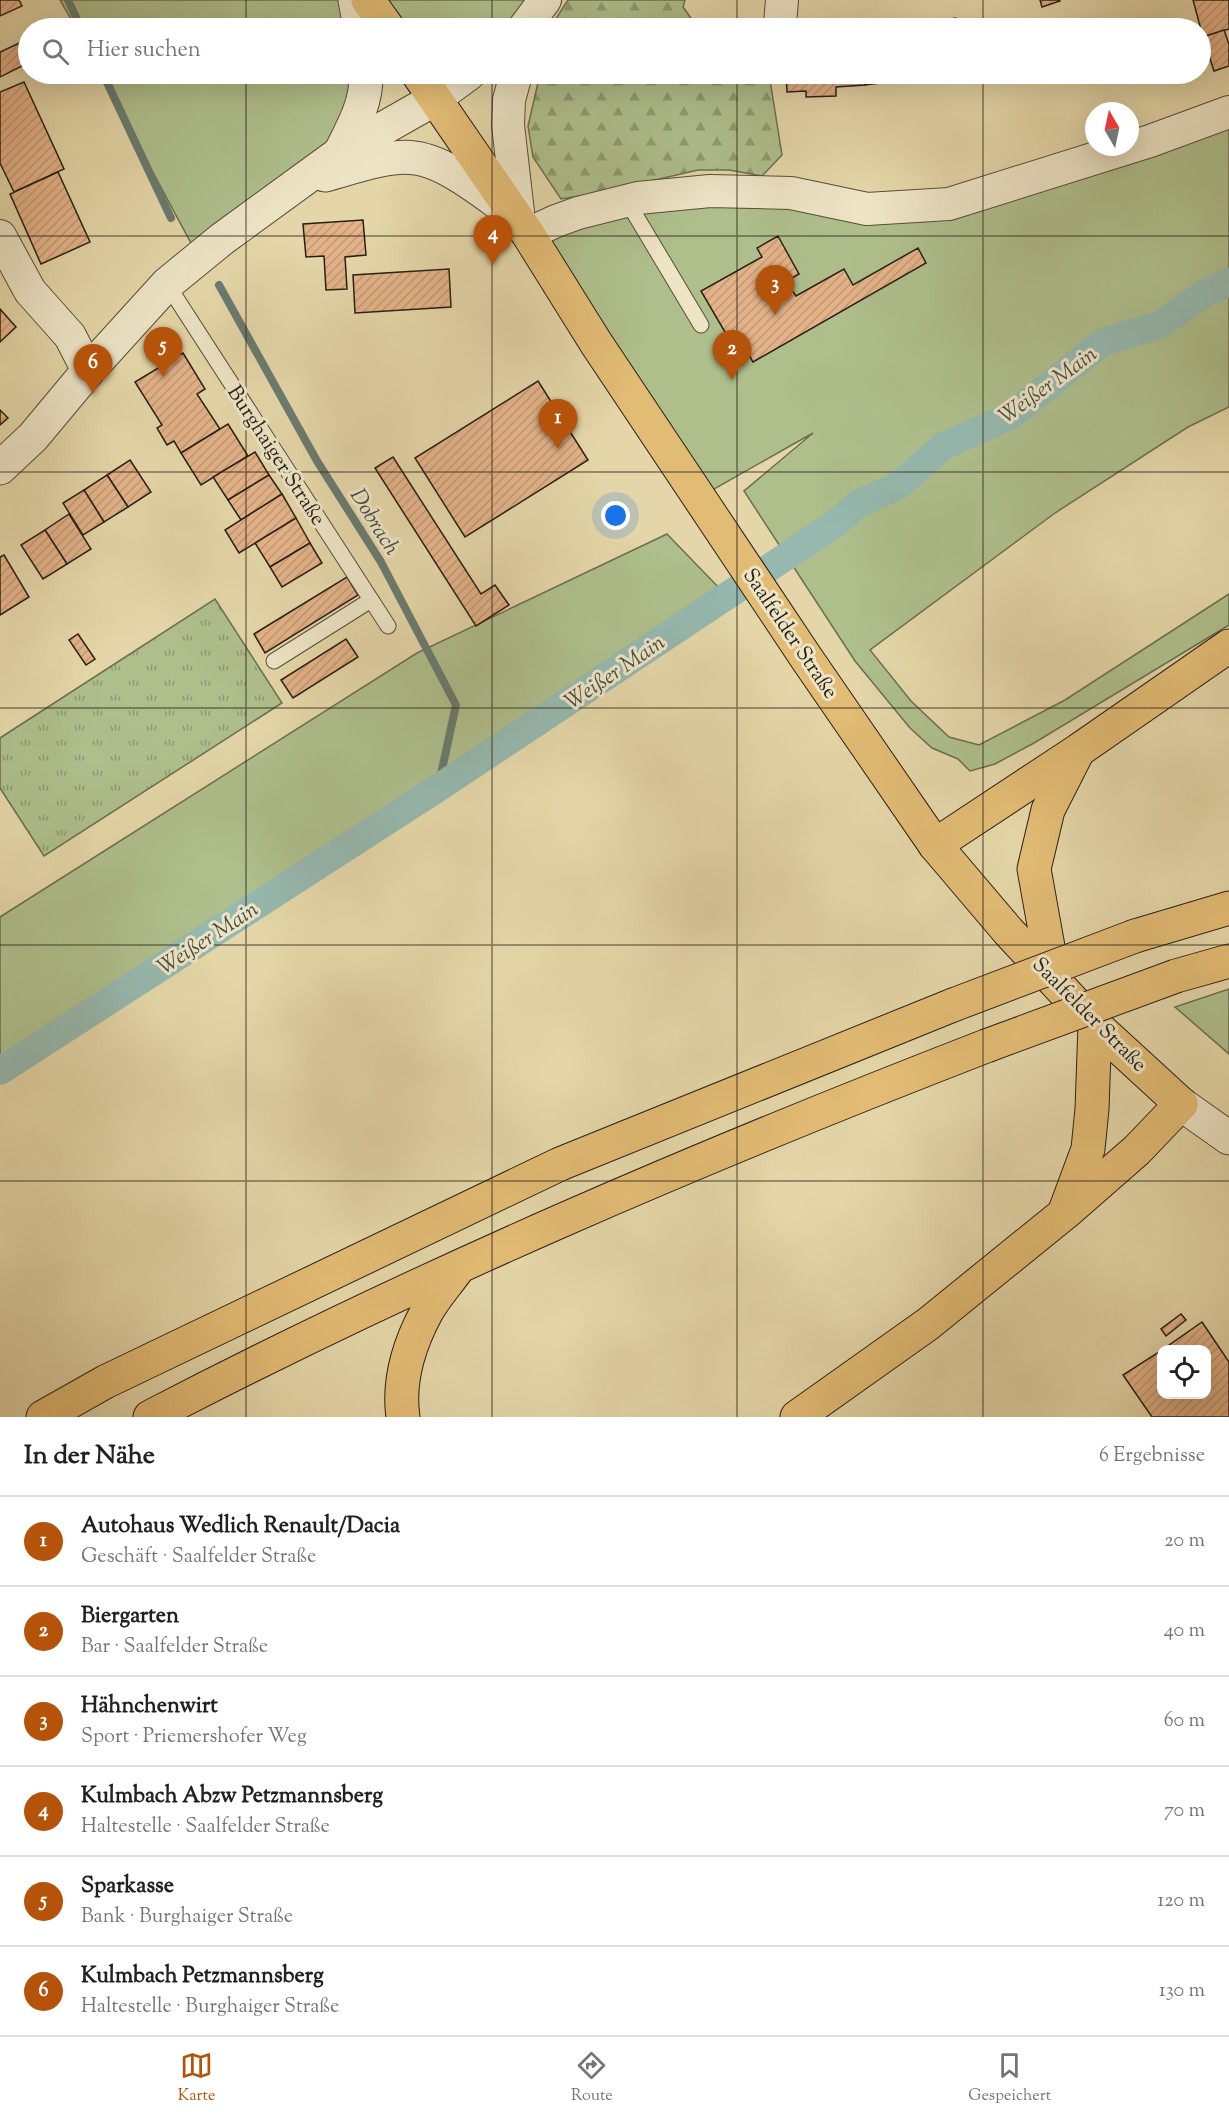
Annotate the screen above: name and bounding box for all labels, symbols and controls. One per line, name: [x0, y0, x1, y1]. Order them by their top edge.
search box: [18, 18, 1211, 84]
icon: search: [39, 35, 72, 68]
text: Hier suchen: [87, 35, 201, 67]
north arrow: [1085, 102, 1139, 156]
pin: 4: [474, 216, 512, 265]
pin: 3: [756, 266, 794, 315]
pin: 5: [144, 328, 182, 377]
pin: 2: [712, 330, 752, 380]
water label: Weißer Main: [993, 339, 1105, 433]
pin: 6: [74, 344, 112, 394]
street label: Burghaiger Straße: [219, 380, 332, 532]
pin: 1: [538, 400, 578, 449]
water label: Dobrach: [340, 483, 407, 562]
your location: [601, 501, 630, 530]
street label: Saalfelder Straße: [734, 563, 844, 705]
water label: Weißer Main: [559, 628, 673, 719]
water label: Weißer Main: [152, 895, 266, 984]
street label: Saalfelder Straße: [1024, 951, 1153, 1080]
map controls: [1157, 1345, 1211, 1399]
button: locate: [1157, 1345, 1211, 1399]
text: In der Nähe: [24, 1438, 155, 1475]
text: 6 Ergebnisse: [1099, 1442, 1205, 1471]
text: Autohaus Wedlich Renault/Dacia: [81, 1511, 400, 1543]
text: 1: [40, 1527, 47, 1556]
text: 20 m: [1164, 1527, 1205, 1556]
text: Geschäft · Saalfelder Straße: [81, 1543, 316, 1572]
text: Biergarten: [81, 1601, 179, 1633]
text: 2: [39, 1617, 48, 1646]
text: 40 m: [1164, 1617, 1205, 1646]
text: Bar · Saalfelder Straße: [81, 1633, 268, 1662]
text: Hähnchenwirt: [81, 1691, 218, 1723]
text: 3: [39, 1707, 48, 1736]
text: 60 m: [1164, 1707, 1205, 1736]
text: Sport · Priemershofer Weg: [81, 1723, 307, 1752]
text: Kulmbach Abzw Petzmannsberg: [81, 1781, 383, 1813]
text: 4: [38, 1797, 49, 1826]
text: 70 m: [1164, 1797, 1205, 1826]
text: Haltestelle · Saalfelder Straße: [81, 1813, 330, 1842]
text: Sparkasse: [81, 1871, 174, 1903]
text: 5: [40, 1887, 47, 1916]
text: 120 m: [1157, 1887, 1205, 1916]
text: Bank · Burghaiger Straße: [81, 1903, 293, 1932]
text: Kulmbach Petzmannsberg: [81, 1961, 324, 1993]
text: 6: [39, 1977, 48, 2006]
text: 130 m: [1159, 1977, 1205, 2006]
text: Haltestelle · Burghaiger Straße: [81, 1993, 339, 2022]
tab: Karte: [178, 2049, 215, 2108]
tab: Route: [571, 2049, 613, 2108]
tab: Gespeichert: [968, 2049, 1051, 2108]

